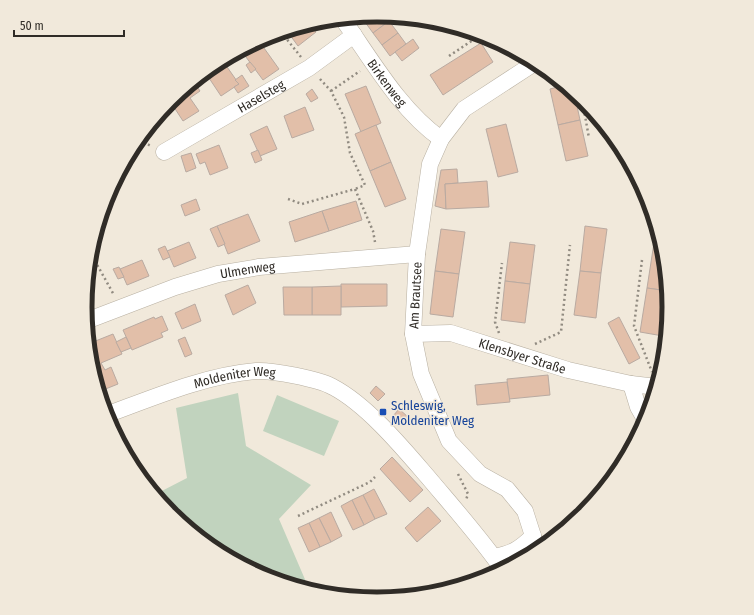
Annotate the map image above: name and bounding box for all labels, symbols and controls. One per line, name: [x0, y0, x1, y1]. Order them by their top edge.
scale bar: [14, 12, 124, 38]
text: 50 m: [20, 19, 44, 33]
street label: Birkenweg: [365, 56, 410, 110]
street label: Haselsteg: [235, 76, 288, 115]
street label: Ulmenweg: [219, 258, 276, 281]
street label: Am Brautsee: [406, 261, 424, 329]
street label: Klensbyer Straße: [477, 335, 568, 376]
street label: Moldeniter Weg: [192, 363, 278, 391]
place label: Schleswig, Moldeniter Weg: [391, 398, 475, 428]
marker: Schleswig, Moldeniter Weg: [378, 407, 388, 417]

